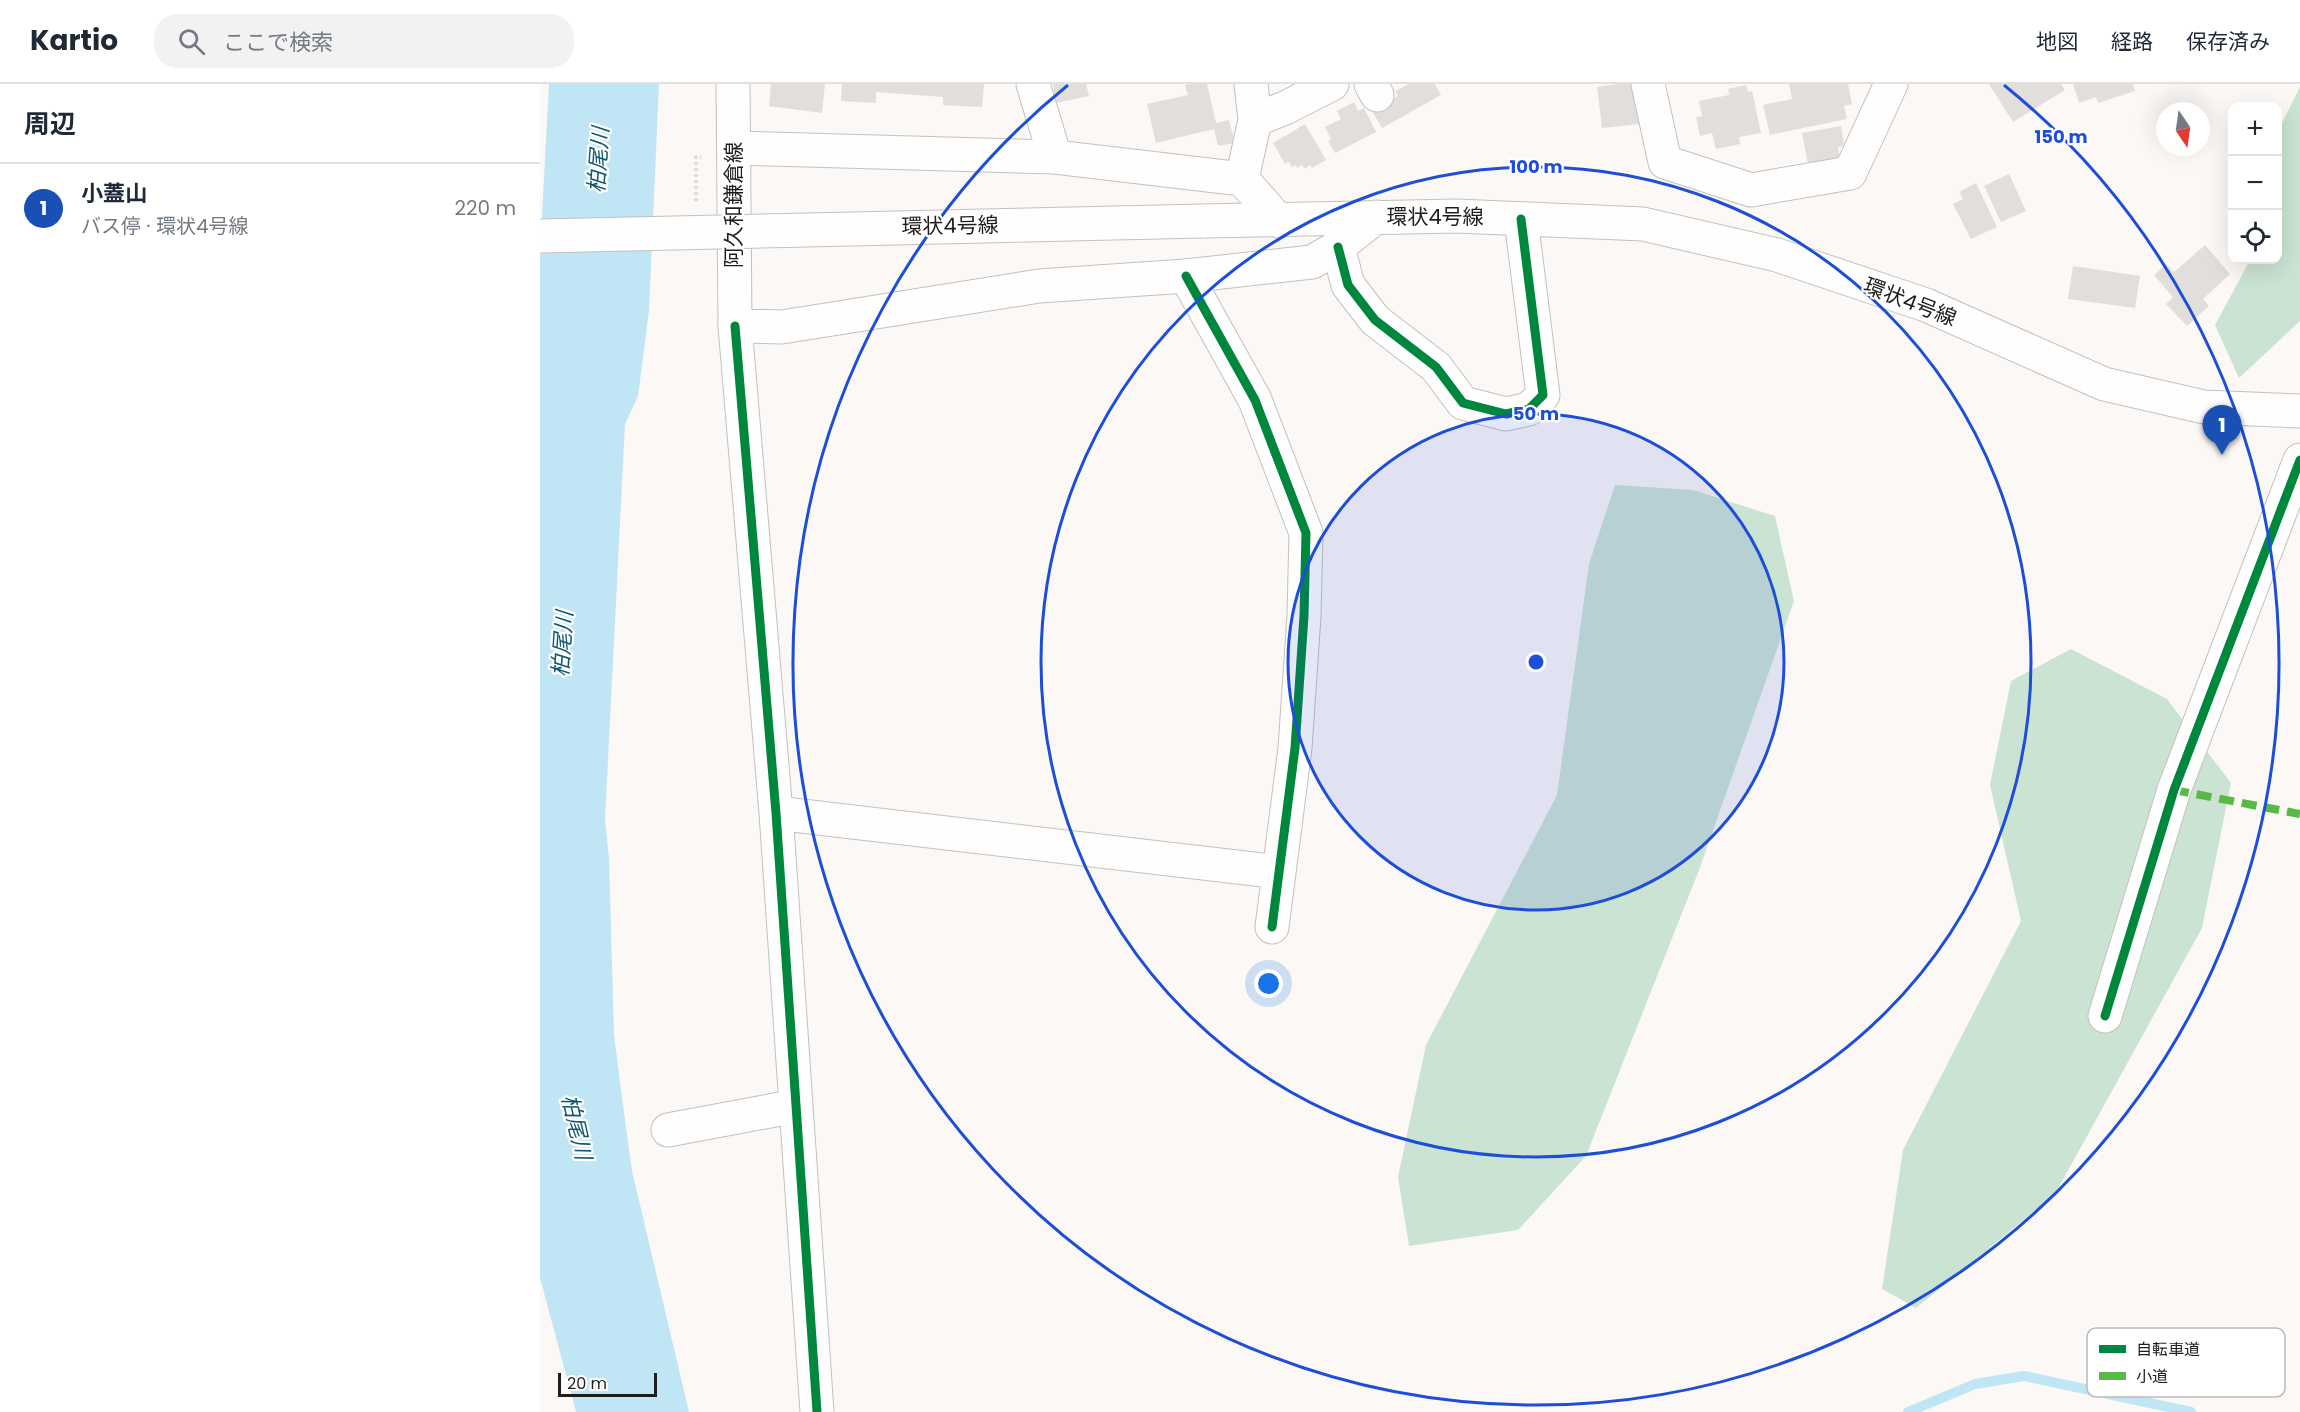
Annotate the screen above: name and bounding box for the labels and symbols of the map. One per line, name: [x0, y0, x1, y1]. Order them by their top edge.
north arrow: [2156, 102, 2210, 156]
water label: 柏尾川: [581, 124, 616, 194]
text: 150 m: [2034, 124, 2088, 149]
street label: 阿久和鎌倉線: [719, 142, 748, 268]
text: 100 m: [1509, 154, 1563, 179]
street label: 環状4号線: [1386, 202, 1484, 231]
street label: 環状4号線: [901, 210, 999, 241]
street label: 環状4号線: [1860, 271, 1961, 332]
text: 50 m: [1513, 401, 1559, 426]
pin: 1: [2202, 406, 2242, 455]
water label: 柏尾川: [545, 608, 580, 678]
centre of rings: [1526, 652, 1546, 672]
your location: [1254, 969, 1283, 998]
water label: 柏尾川: [554, 1091, 599, 1165]
legend: [2087, 1328, 2285, 1397]
text: 自転車道: [2136, 1338, 2200, 1361]
text: 小道: [2136, 1365, 2168, 1388]
scale bar: [558, 1370, 657, 1398]

